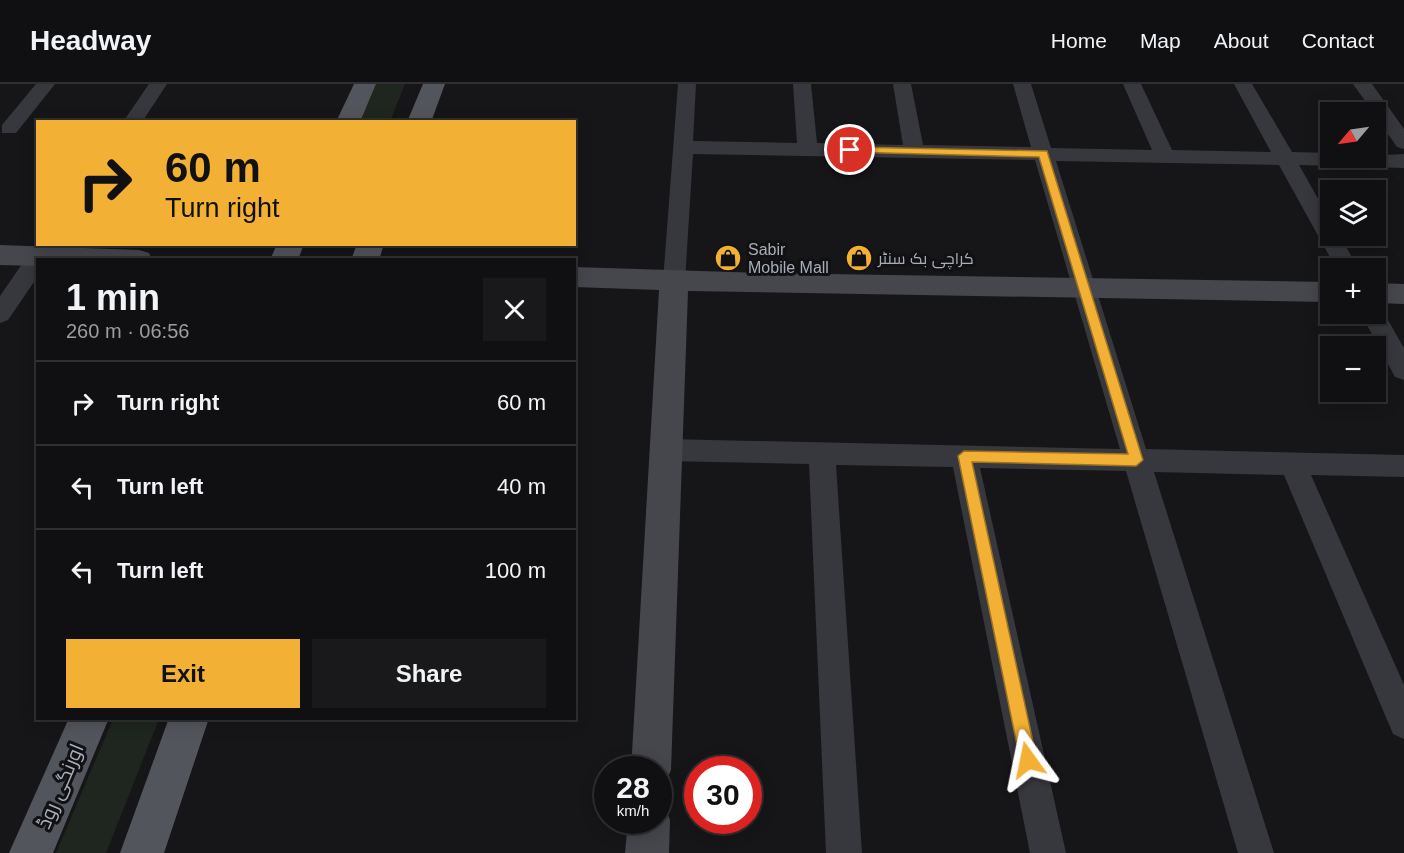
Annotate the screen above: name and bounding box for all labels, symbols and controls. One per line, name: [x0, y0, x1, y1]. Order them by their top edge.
text: Headway: [30, 25, 151, 56]
text: Home: [1051, 29, 1107, 52]
text: Map: [1140, 29, 1181, 52]
text: About: [1214, 29, 1269, 52]
text: Contact: [1302, 29, 1374, 52]
north arrow: [1320, 102, 1386, 168]
map controls: [1320, 102, 1386, 402]
pin: [824, 124, 875, 175]
icon: arrive: [833, 133, 866, 166]
icon: right: [66, 144, 144, 222]
text: 60 m: [165, 144, 261, 191]
button: layers: [1320, 180, 1386, 246]
text: Turn right: [165, 193, 280, 223]
place label: Sabir Mobile Mall: [748, 241, 829, 276]
shop icon: Sabir Mobile Mall: [713, 243, 743, 273]
shop icon: کراچی بک سنٹر: [844, 243, 874, 273]
place label: کراچی بک سنٹر: [877, 250, 974, 270]
button: +: [1320, 258, 1386, 324]
text: 1 min: [66, 277, 160, 318]
button: close: [483, 278, 546, 341]
text: 260 m · 06:56: [66, 320, 189, 342]
button: −: [1320, 336, 1386, 402]
icon: right: [66, 387, 99, 420]
text: Turn right: [117, 390, 219, 415]
text: 60 m: [497, 390, 546, 415]
icon: left: [66, 471, 99, 504]
text: Turn left: [117, 474, 203, 499]
text: 40 m: [497, 474, 546, 499]
icon: left: [66, 555, 99, 588]
text: Turn left: [117, 558, 203, 583]
text: 100 m: [485, 558, 546, 583]
button: Exit: [66, 639, 300, 708]
button: Share: [312, 639, 546, 708]
position arrow: [996, 728, 1060, 792]
street label: اورنگی روڈ: [32, 740, 90, 833]
speed limit sign: 30: [684, 756, 762, 834]
text: 28: [616, 771, 650, 804]
text: km/h: [617, 802, 649, 819]

